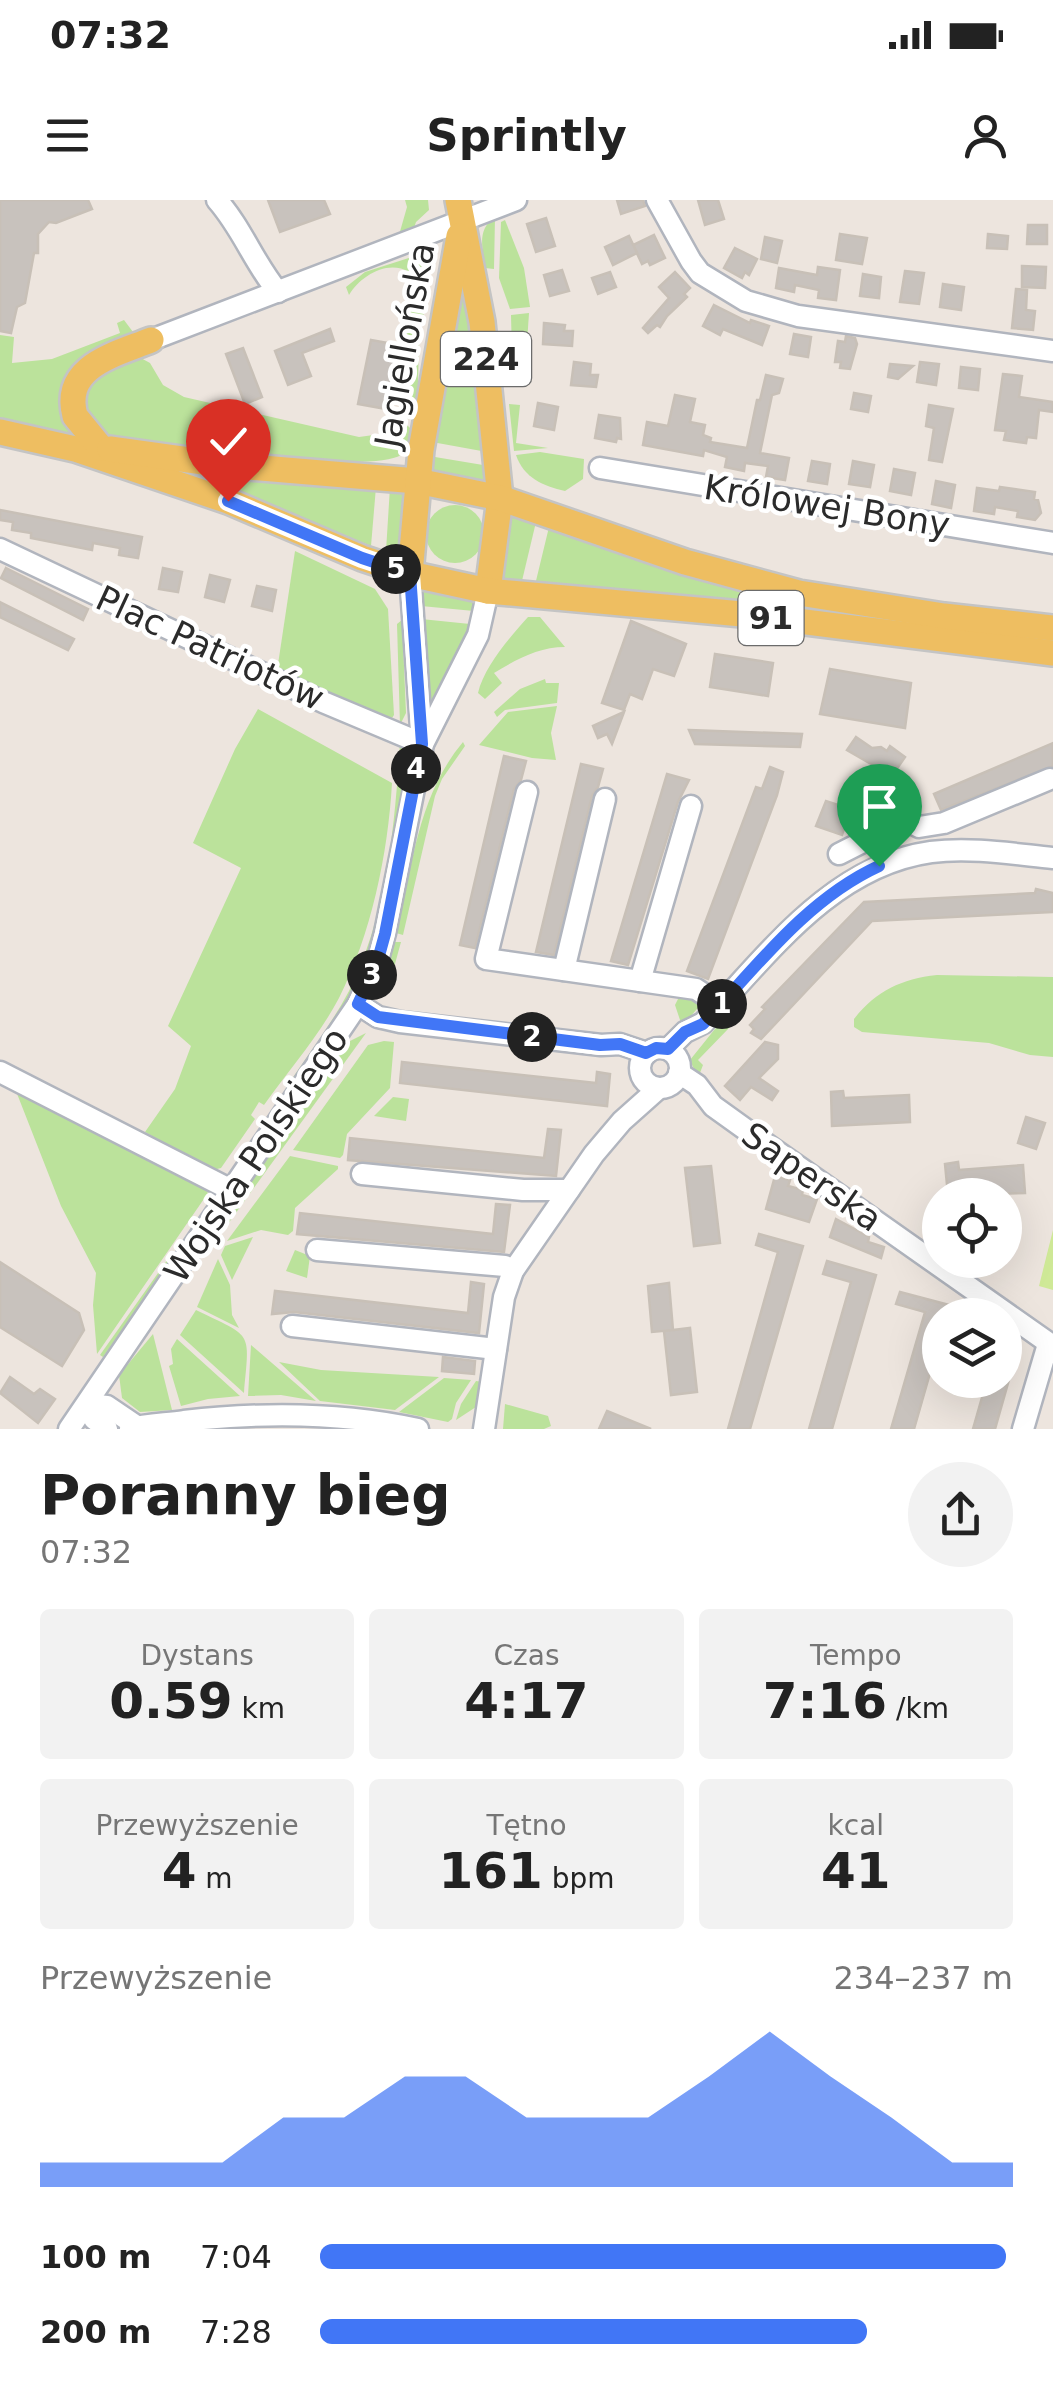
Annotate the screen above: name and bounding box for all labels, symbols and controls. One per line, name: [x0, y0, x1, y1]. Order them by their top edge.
text: 07:32: [50, 13, 171, 57]
icon: menu: [40, 108, 95, 163]
icon: person: [958, 108, 1013, 163]
text: Sprintly: [426, 109, 627, 162]
street label: Jagiellońska: [367, 239, 443, 453]
road number: 224: [441, 332, 531, 386]
pin: [186, 399, 271, 502]
icon: check: [201, 414, 256, 469]
street label: Królowej Bony: [701, 467, 953, 545]
pin: 5: [371, 544, 421, 594]
text: 5: [386, 552, 406, 585]
street label: Plac Patriotów: [90, 578, 330, 718]
road number: 91: [738, 591, 804, 645]
pin: 4: [391, 744, 441, 794]
text: 4: [406, 752, 426, 785]
pin: [837, 764, 922, 867]
icon: arrive: [852, 779, 907, 834]
pin: 3: [347, 950, 397, 1000]
text: 3: [362, 958, 382, 991]
pin: 1: [697, 979, 747, 1029]
text: 1: [712, 987, 732, 1020]
pin: 2: [507, 1012, 557, 1062]
street label: Wojska Polskiego: [156, 1020, 356, 1290]
text: 2: [522, 1020, 542, 1053]
street label: Saperska: [735, 1114, 889, 1240]
map controls: [922, 1178, 1022, 1398]
button: locate: [922, 1178, 1022, 1278]
button: layers: [922, 1298, 1022, 1398]
button: share: [908, 1462, 1013, 1567]
text: Poranny bieg: [40, 1463, 451, 1527]
text: 07:32: [40, 1533, 132, 1571]
text: Dystans: [141, 1639, 254, 1672]
text: Czas: [493, 1639, 559, 1672]
text: Tempo: [810, 1639, 902, 1672]
text: 0.59: [109, 1672, 233, 1730]
text: 4:17: [464, 1672, 589, 1730]
text: 7:16: [763, 1672, 887, 1730]
text: km: [233, 1692, 285, 1725]
text: /km: [887, 1692, 949, 1725]
text: Przewyższenie: [96, 1809, 299, 1842]
text: Tętno: [486, 1809, 567, 1842]
text: kcal: [828, 1809, 884, 1842]
text: 4: [162, 1842, 196, 1900]
text: 161: [438, 1842, 543, 1900]
text: 41: [821, 1842, 891, 1900]
text: m: [196, 1862, 233, 1895]
text: bpm: [543, 1862, 615, 1895]
text: Przewyższenie: [40, 1959, 272, 1997]
text: 234–237 m: [834, 1959, 1013, 1997]
text: 100 m: [40, 2238, 151, 2276]
text: 7:04: [200, 2238, 272, 2276]
text: 200 m: [40, 2313, 151, 2351]
text: 7:28: [200, 2313, 272, 2351]

